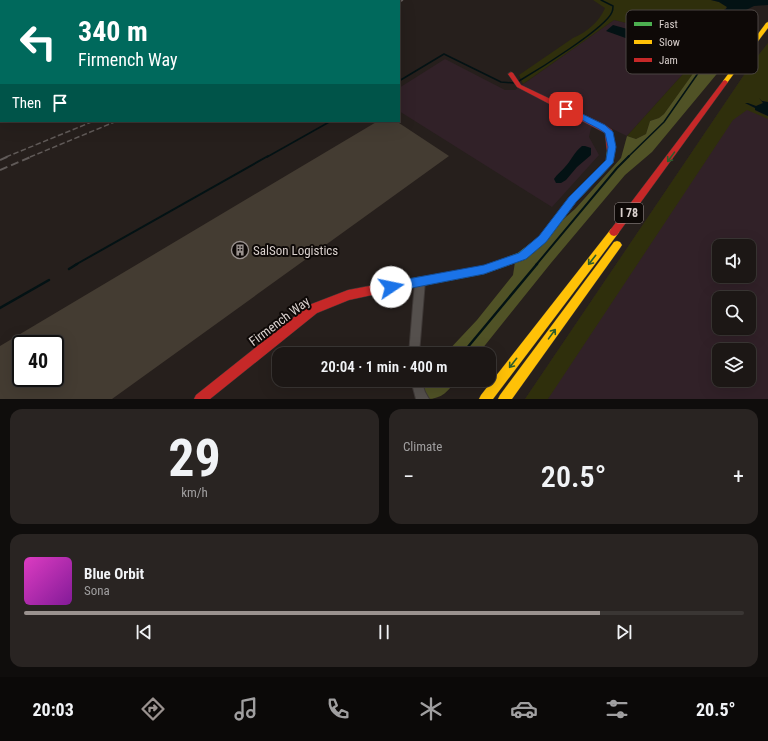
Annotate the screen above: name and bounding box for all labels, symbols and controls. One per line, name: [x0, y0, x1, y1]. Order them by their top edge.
legend: [626, 10, 758, 74]
text: 340 m: [78, 15, 148, 48]
icon: left: [12, 16, 64, 68]
text: Fast: [659, 18, 678, 31]
text: Slow: [659, 36, 680, 49]
text: Firmench Way: [78, 49, 178, 70]
text: Jam: [659, 54, 678, 67]
icon: arrive: [49, 92, 71, 114]
pin: [549, 92, 583, 126]
text: Then: [12, 94, 41, 112]
icon: arrive: [555, 98, 577, 120]
one-way arrow: [667, 152, 675, 163]
road number: I 78: [615, 203, 643, 223]
map controls: [712, 239, 756, 387]
button: sound: [712, 239, 756, 283]
building icon: SalSon Logistics: [230, 240, 250, 260]
place label: SalSon Logistics: [253, 243, 338, 258]
one-way arrow: [588, 255, 596, 266]
position arrow: [370, 266, 412, 308]
button: search: [712, 291, 756, 335]
street label: Firmench Way: [246, 293, 313, 349]
one-way arrow: [548, 328, 556, 339]
speed limit sign: 40: [12, 335, 64, 387]
button: layers: [712, 343, 756, 387]
text: 20:04 · 1 min · 400 m: [321, 358, 447, 376]
one-way arrow: [508, 358, 517, 369]
text: 29: [168, 428, 221, 489]
text: Climate: [403, 439, 442, 454]
text: 20.5°: [541, 459, 606, 494]
text: −: [403, 464, 414, 489]
text: +: [733, 464, 744, 489]
text: km/h: [181, 485, 208, 500]
text: Blue Orbit: [84, 565, 144, 583]
text: Sona: [84, 583, 110, 598]
icon: previous: [133, 621, 155, 643]
icon: pause: [373, 621, 395, 643]
icon: next: [613, 621, 635, 643]
icon: directions: [139, 695, 167, 723]
icon: music: [232, 695, 260, 723]
icon: phone: [324, 695, 352, 723]
icon: climate: [417, 695, 445, 723]
icon: car: [510, 695, 538, 723]
icon: filters: [603, 695, 631, 723]
text: 20:03: [32, 699, 74, 720]
text: 20.5°: [696, 699, 736, 720]

